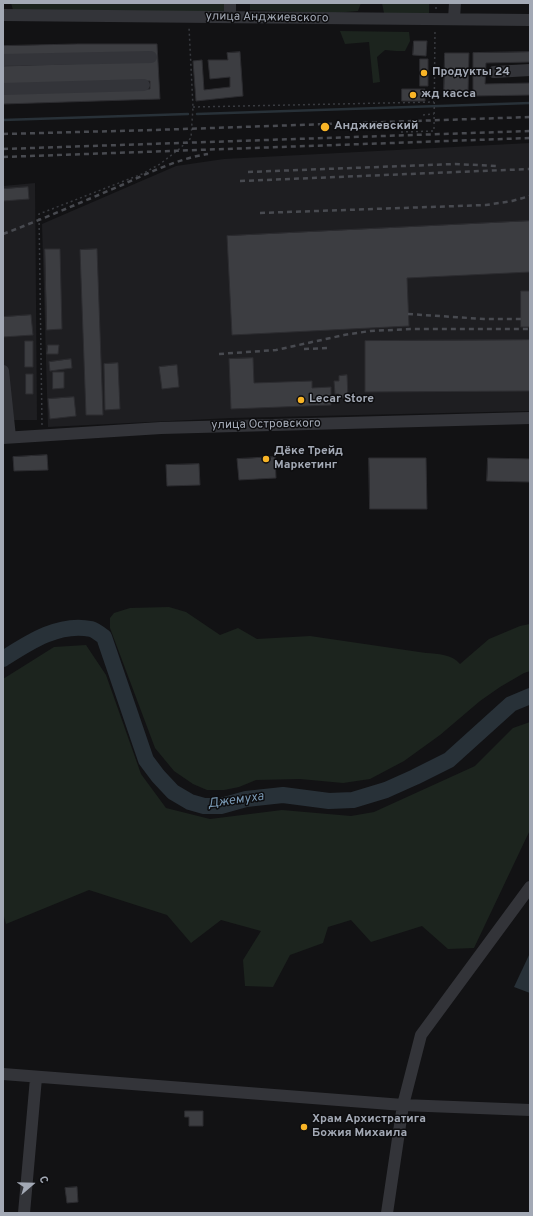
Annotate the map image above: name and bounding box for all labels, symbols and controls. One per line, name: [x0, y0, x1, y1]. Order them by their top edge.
street label: улица Анджиевского: [205, 10, 329, 26]
place label: Продукты 24: [432, 66, 510, 80]
marker: Продукты 24: [419, 68, 429, 78]
place label: жд касса: [421, 88, 476, 102]
marker: жд касса: [408, 90, 418, 100]
place label: Анджиевский: [334, 120, 418, 134]
marker: Анджиевский: [319, 121, 331, 133]
place label: Lecar Store: [309, 393, 374, 407]
marker: Lecar Store: [296, 395, 306, 405]
street label: улица Островского: [211, 417, 321, 433]
place label: Дёке Трейд Маркетинг: [274, 445, 343, 473]
marker: Дёке Трейд Маркетинг: [261, 454, 271, 464]
water label: Джемуха: [207, 789, 265, 813]
place label: Храм Архистратига Божия Михаила: [312, 1113, 426, 1141]
marker: Храм Архистратига Божия Михаила: [299, 1122, 309, 1132]
north arrow: [12, 1164, 52, 1204]
text: С: [35, 1174, 51, 1186]

